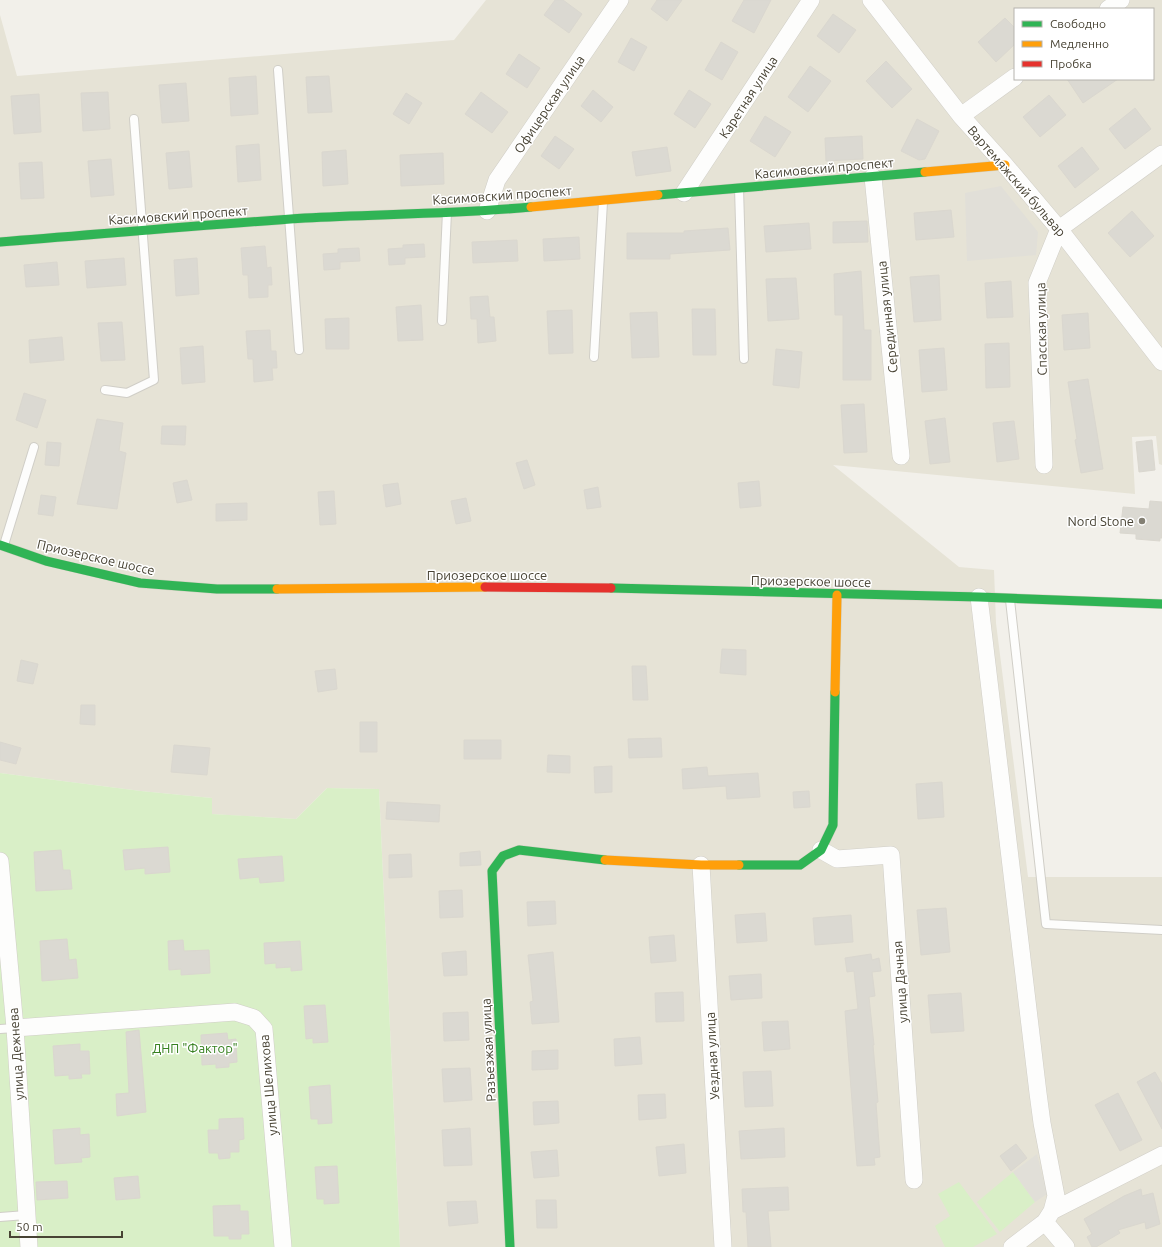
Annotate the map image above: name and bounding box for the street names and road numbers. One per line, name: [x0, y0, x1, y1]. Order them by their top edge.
street label: Офицерская улица: [511, 52, 587, 156]
street label: Каретная улица: [716, 53, 780, 141]
street label: Вартемяжский бульвар: [965, 123, 1069, 239]
street label: Касимовский проспект: [754, 155, 894, 181]
street label: Касимовский проспект: [432, 183, 572, 207]
street label: Касимовский проспект: [108, 203, 248, 227]
street label: Серединная улица: [874, 260, 900, 374]
street label: Спасская улица: [1033, 282, 1049, 376]
street label: Приозерское шоссе: [36, 537, 156, 577]
street label: Приозерское шоссе: [427, 568, 547, 582]
street label: Приозерское шоссе: [751, 573, 871, 589]
street label: улица Дачная: [890, 940, 910, 1024]
street label: Разъезжая улица: [478, 998, 498, 1102]
street label: улица Дежнева: [6, 1007, 26, 1101]
street label: Уездная улица: [703, 1012, 721, 1100]
street label: улица Шелихова: [257, 1034, 279, 1136]

